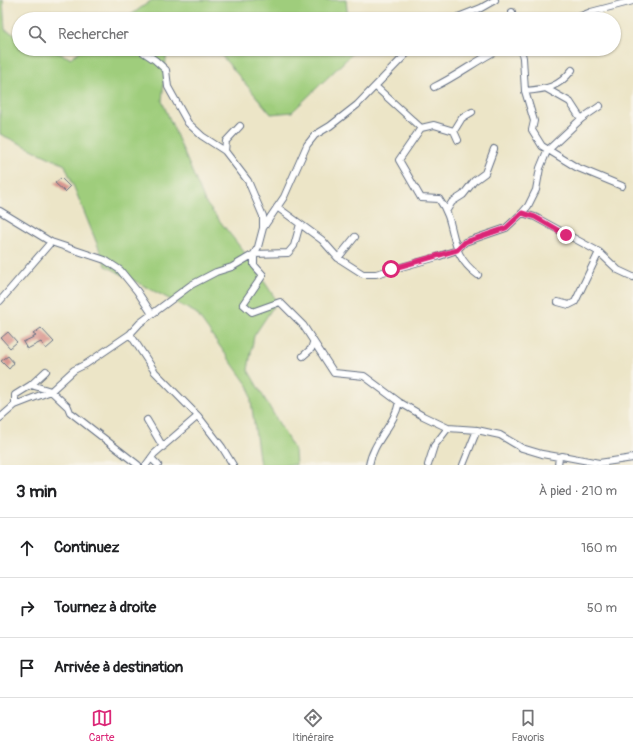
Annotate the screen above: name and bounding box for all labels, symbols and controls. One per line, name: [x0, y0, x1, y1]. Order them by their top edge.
search box: [12, 12, 621, 56]
icon: search: [26, 23, 48, 45]
text: Rechercher: [58, 25, 129, 44]
route end: [557, 226, 575, 244]
route start: [382, 260, 400, 278]
text: 3 min: [16, 481, 57, 502]
text: À pied · 210 m: [539, 483, 617, 499]
icon: ahead: [16, 537, 38, 559]
text: Continuez: [54, 538, 119, 557]
text: 160 m: [581, 540, 617, 556]
icon: right: [16, 597, 38, 619]
text: Tournez à droite: [54, 598, 156, 617]
text: 50 m: [587, 600, 617, 616]
icon: arrive: [16, 657, 38, 679]
text: Arrivée à destination: [54, 658, 183, 677]
tab: Carte: [89, 707, 115, 744]
tab: Itinéraire: [292, 707, 334, 744]
tab: Favoris: [511, 707, 544, 744]

